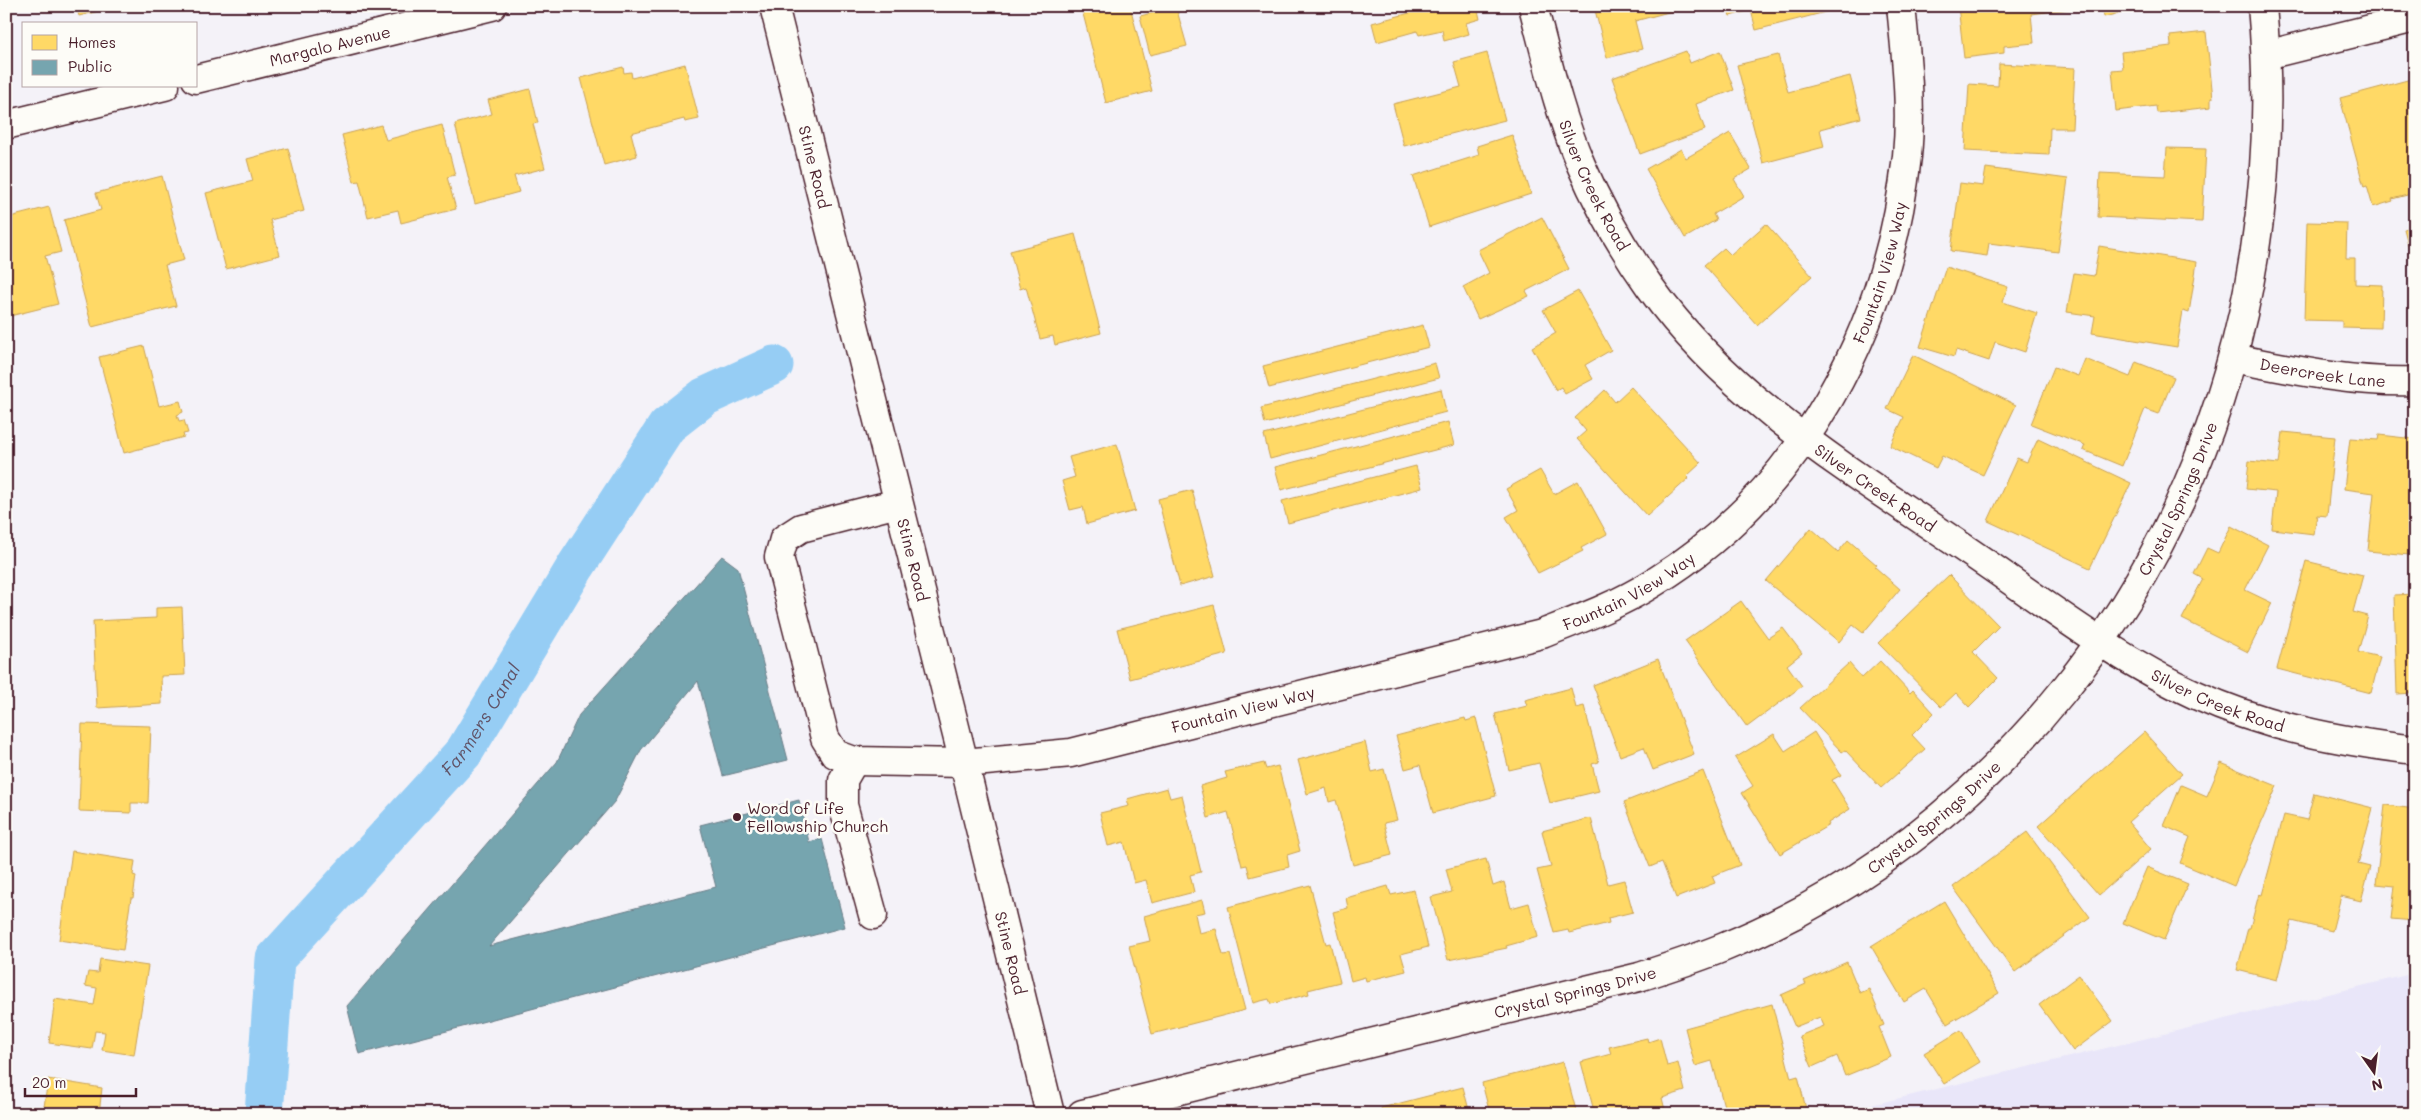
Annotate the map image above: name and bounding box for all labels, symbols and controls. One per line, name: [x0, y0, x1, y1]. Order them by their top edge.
street label: Margalo Avenue: [267, 20, 393, 71]
legend: [22, 22, 198, 88]
text: Homes: [68, 32, 116, 52]
text: Public: [68, 56, 112, 76]
street label: Silver Creek Road: [1555, 117, 1634, 254]
street label: Stine Road: [794, 123, 835, 211]
street label: Fountain View Way: [1848, 200, 1910, 346]
street label: Deercreek Lane: [2258, 353, 2386, 391]
street label: Crystal Springs Drive: [2133, 419, 2221, 579]
street label: Silver Creek Road: [1811, 438, 1940, 536]
street label: Stine Road: [893, 516, 934, 603]
street label: Fountain View Way: [1560, 547, 1699, 635]
water label: Farmers Canal: [435, 658, 526, 780]
street label: Silver Creek Road: [2148, 664, 2287, 736]
street label: Fountain View Way: [1169, 681, 1317, 737]
street label: Crystal Springs Drive: [1863, 756, 2005, 878]
place label: Word of Life Fellowship Church: [747, 797, 888, 836]
marker: Word of Life Fellowship Church: [731, 811, 743, 823]
street label: Stine Road: [991, 909, 1031, 996]
street label: Crystal Springs Drive: [1492, 961, 1659, 1022]
north arrow: [2348, 1048, 2398, 1098]
scale bar: [25, 1065, 136, 1097]
text: 20 m: [32, 1072, 66, 1092]
text: N: [2370, 1075, 2385, 1096]

